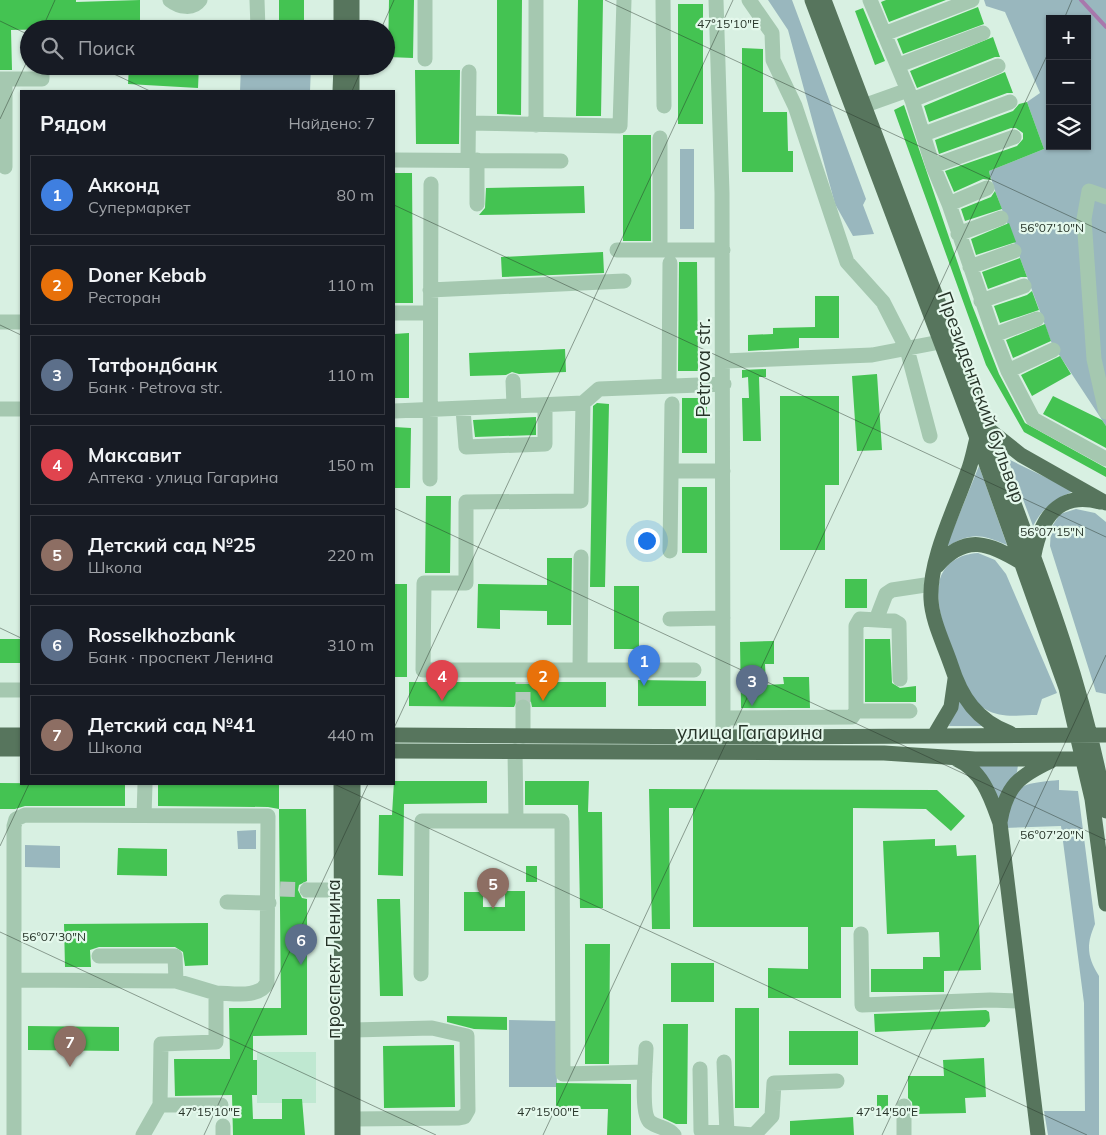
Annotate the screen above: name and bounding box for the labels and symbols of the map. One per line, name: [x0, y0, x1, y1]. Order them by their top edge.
text: 47°15'10"E: [697, 16, 759, 31]
text: 56°07'10"N: [1020, 220, 1084, 235]
street label: Президентский бульвар: [933, 288, 1031, 506]
street label: Petrova str.: [691, 318, 715, 418]
text: 56°07'15"N: [1020, 524, 1084, 539]
your location: [634, 528, 660, 554]
pin: 1: [628, 645, 660, 686]
pin: 4: [426, 660, 458, 701]
pin: 2: [527, 660, 559, 701]
pin: 3: [736, 665, 768, 706]
street label: улица Гагарина: [677, 720, 823, 744]
text: 56°07'20"N: [1020, 827, 1084, 842]
pin: 5: [477, 868, 509, 909]
street label: проспект Ленина: [321, 879, 345, 1039]
pin: 6: [285, 924, 317, 965]
text: 56°07'30"N: [22, 929, 86, 944]
pin: 7: [54, 1026, 86, 1067]
text: 47°15'10"E: [178, 1104, 240, 1119]
text: 47°15'00"E: [517, 1104, 579, 1119]
text: 47°14'50"E: [856, 1104, 918, 1119]

